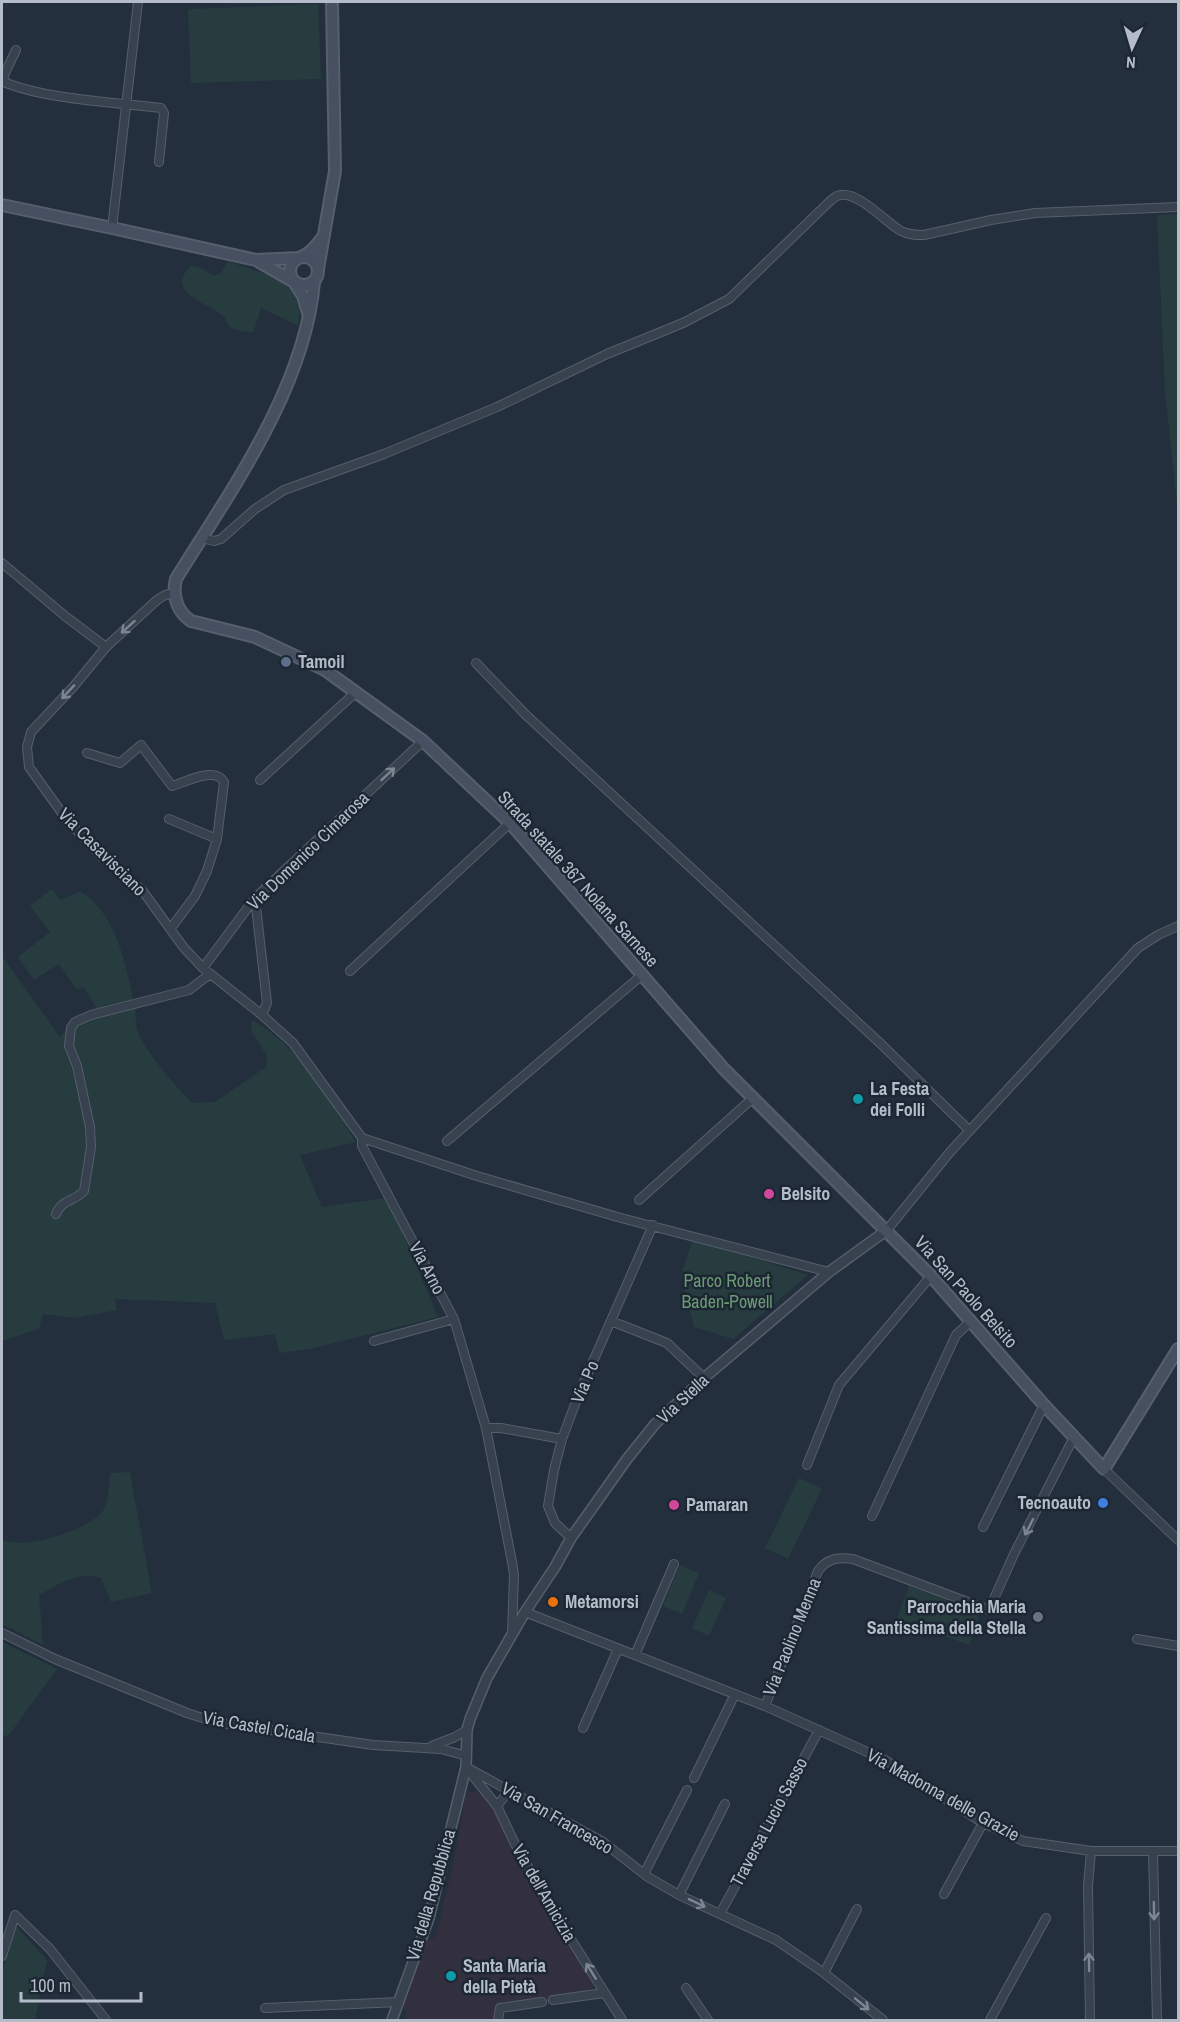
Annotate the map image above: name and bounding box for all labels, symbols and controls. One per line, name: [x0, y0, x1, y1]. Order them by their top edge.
north arrow: [1102, 18, 1162, 78]
text: N: [1125, 52, 1136, 74]
one-way arrow: [121, 620, 136, 634]
place label: Tamoil: [298, 649, 345, 674]
marker: Tamoil: [279, 655, 293, 669]
one-way arrow: [61, 684, 76, 699]
one-way arrow: [380, 767, 395, 781]
street label: Strada statale 367 Nolana Sarnese: [492, 785, 665, 972]
street label: Via Domenico Cimarosa: [241, 786, 374, 916]
street label: Via Casavisciano: [53, 802, 152, 901]
place label: La Festa dei Folli: [870, 1076, 930, 1122]
marker: La Festa dei Folli: [851, 1092, 865, 1106]
place label: Belsito: [781, 1181, 830, 1206]
marker: Belsito: [762, 1187, 776, 1201]
street label: Via San Paolo Belsito: [909, 1230, 1024, 1353]
street label: Via Arno: [403, 1237, 452, 1299]
park label: Parco Robert Baden-Powell: [681, 1268, 773, 1314]
street label: Via Po: [564, 1357, 605, 1407]
street label: Via Stella: [651, 1368, 714, 1429]
place label: Tecnoauto: [1017, 1490, 1091, 1515]
place label: Pamaran: [686, 1492, 748, 1517]
marker: Tecnoauto: [1096, 1496, 1110, 1510]
marker: Pamaran: [667, 1498, 681, 1512]
one-way arrow: [1022, 1517, 1034, 1535]
street label: Via Paolino Menna: [756, 1574, 827, 1700]
place label: Metamorsi: [565, 1589, 639, 1614]
place label: Parrocchia Maria Santissima della Stella: [867, 1594, 1027, 1640]
marker: Metamorsi: [546, 1595, 560, 1609]
marker: Parrocchia Maria Santissima della Stella: [1031, 1610, 1045, 1624]
street label: Via Castel Cicala: [201, 1704, 317, 1749]
street label: Via Madonna delle Grazie: [862, 1742, 1024, 1847]
street label: Traversa Lucio Sasso: [724, 1753, 813, 1891]
street label: Via San Francesco: [497, 1775, 618, 1860]
street label: Via della Repubblica: [400, 1826, 461, 1964]
street label: Via dell'Amicizia: [506, 1839, 583, 1946]
one-way arrow: [687, 1898, 705, 1910]
one-way arrow: [1149, 1900, 1160, 1920]
place label: Santa Maria della Pietà: [463, 1953, 547, 1999]
one-way arrow: [1083, 1953, 1095, 1973]
one-way arrow: [584, 1963, 596, 1980]
scale bar: [21, 1965, 141, 2003]
marker: Santa Maria della Pietà: [444, 1969, 458, 1983]
text: 100 m: [30, 1973, 71, 1998]
one-way arrow: [854, 1998, 870, 2011]

